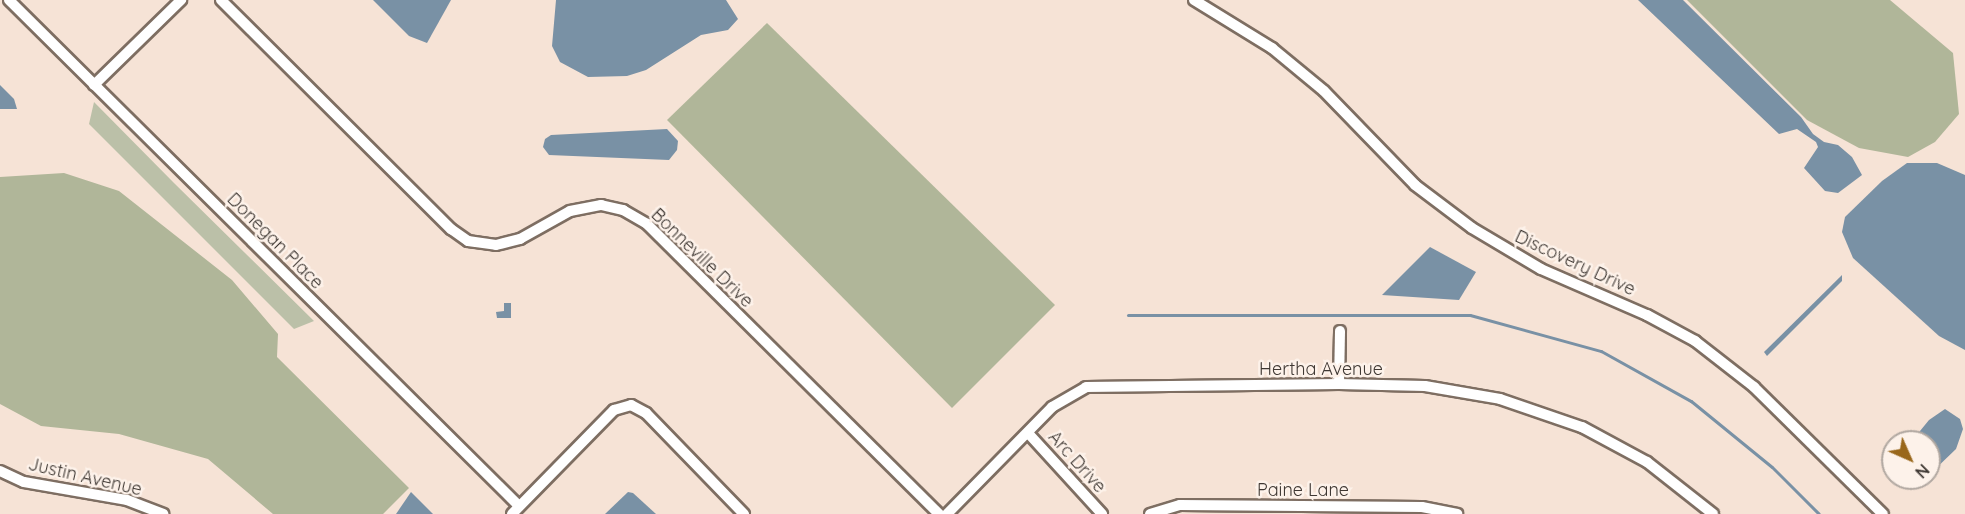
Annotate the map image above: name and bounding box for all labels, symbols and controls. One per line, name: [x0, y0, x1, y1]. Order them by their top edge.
street label: Donegan Place: [222, 188, 328, 294]
street label: Bonneville Drive: [647, 204, 757, 312]
street label: Discovery Drive: [1511, 226, 1639, 300]
street label: Hertha Avenue: [1259, 358, 1383, 380]
street label: Arc Drive: [1044, 427, 1110, 497]
north arrow: [1881, 430, 1941, 490]
street label: Justin Avenue: [26, 453, 144, 501]
text: N: [1911, 460, 1934, 483]
street label: Paine Lane: [1257, 479, 1349, 501]

